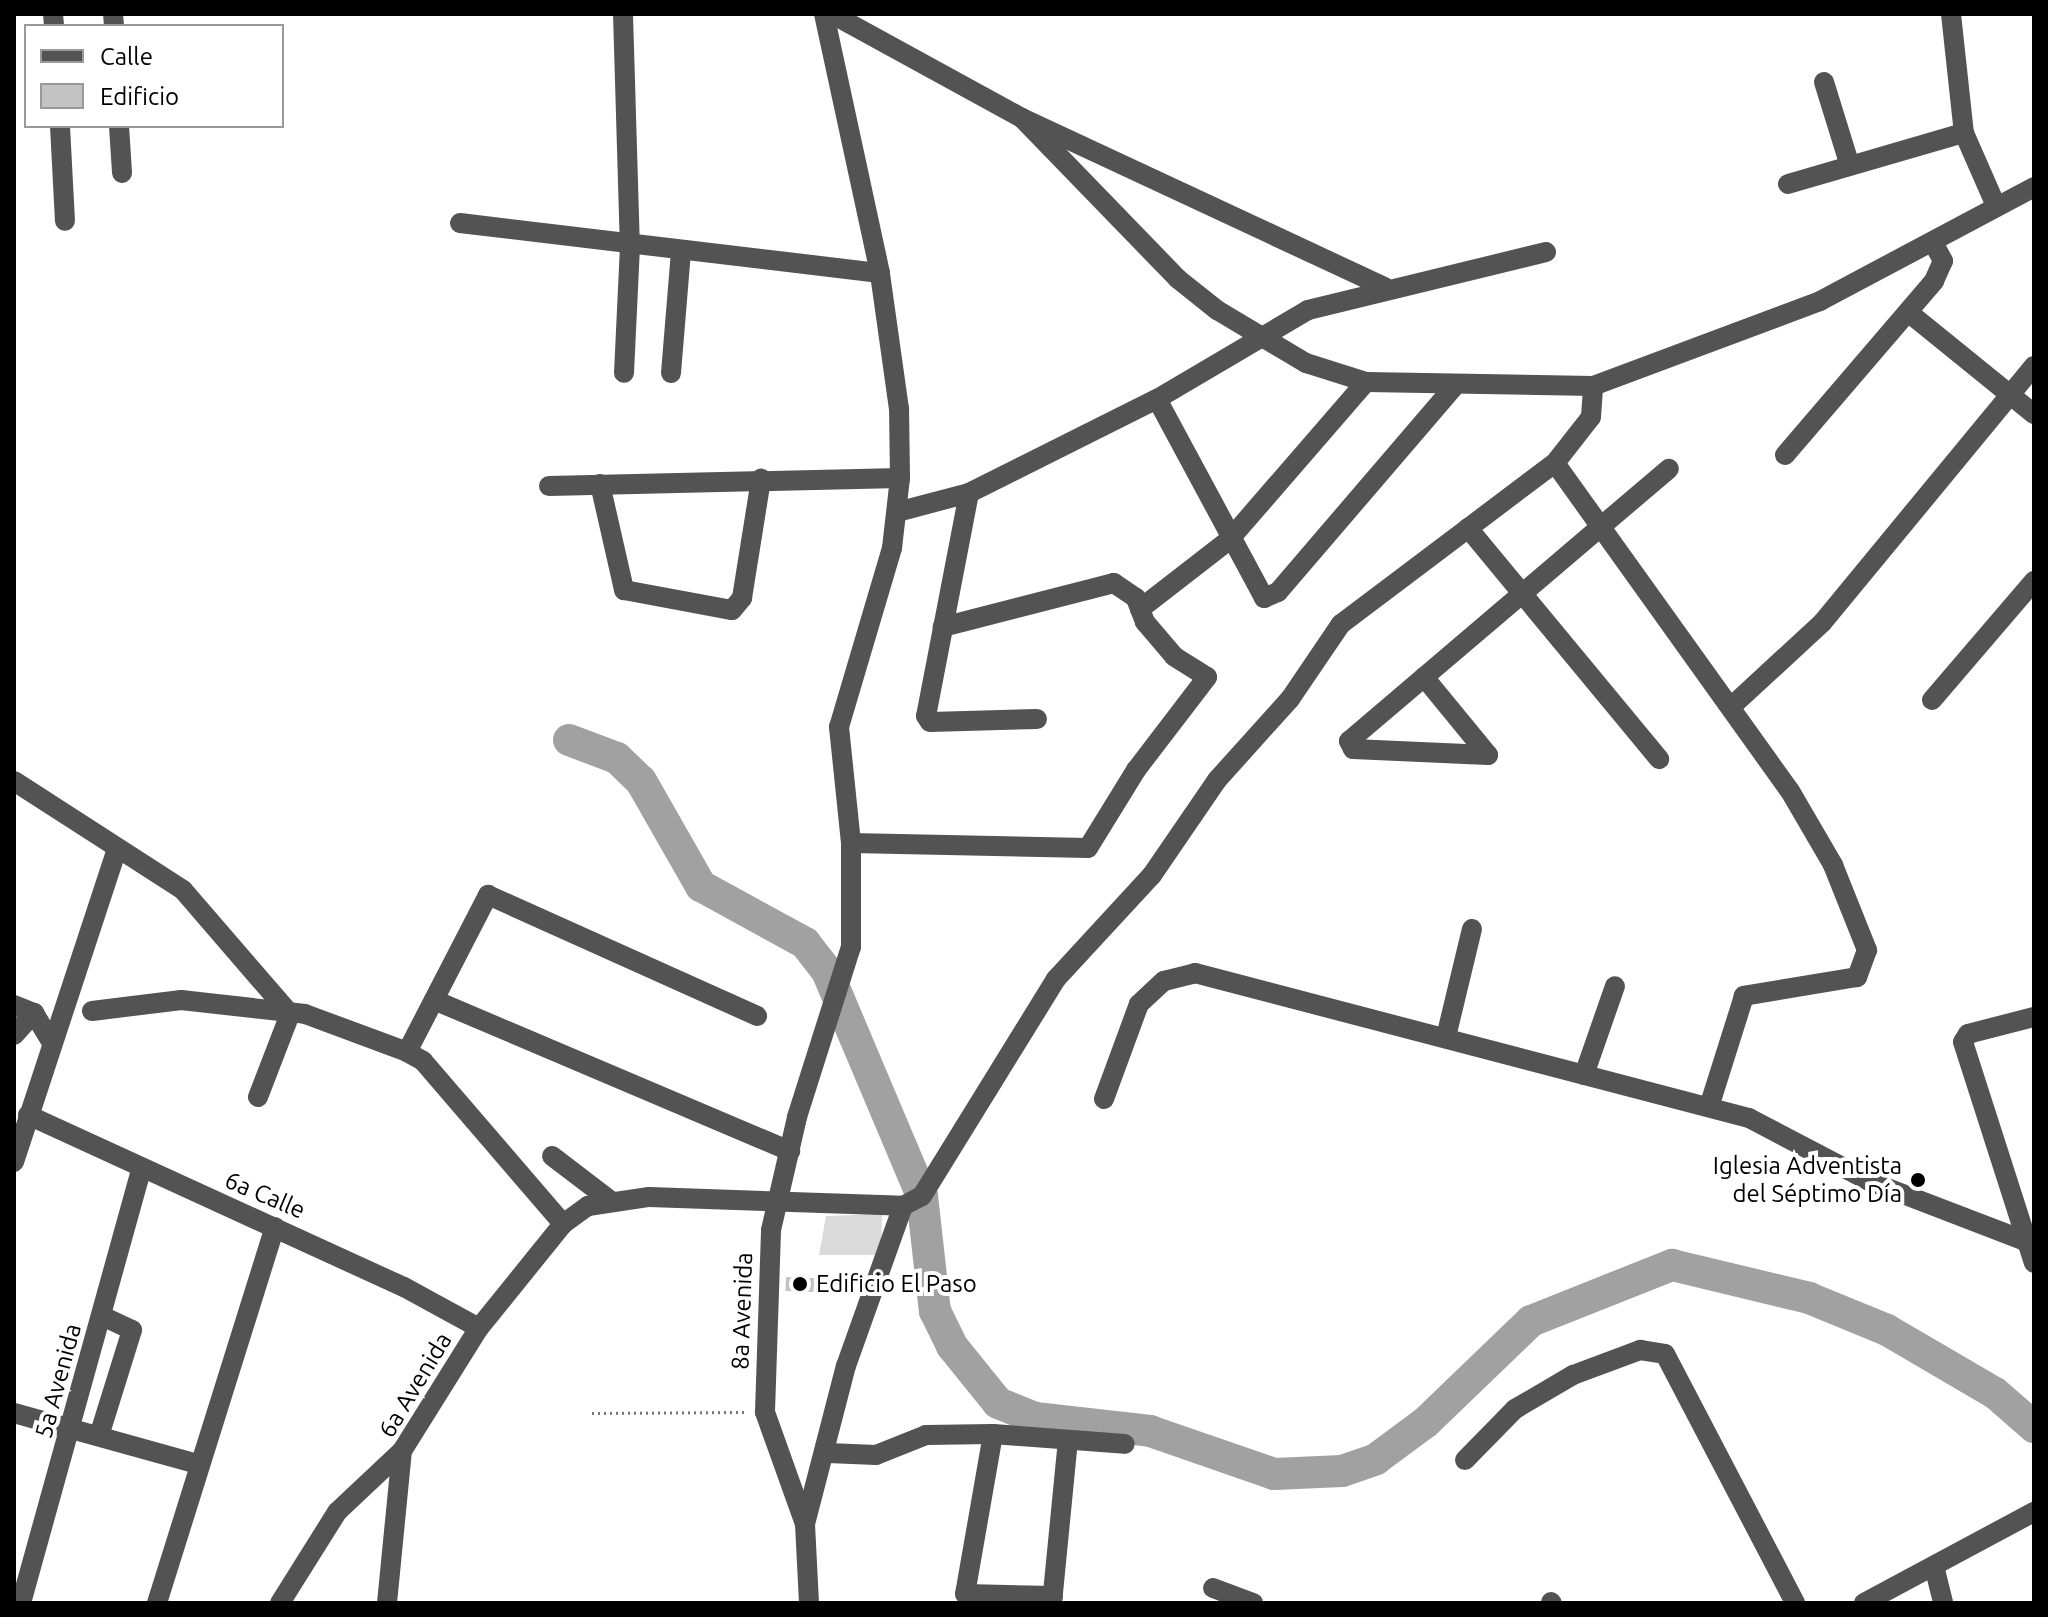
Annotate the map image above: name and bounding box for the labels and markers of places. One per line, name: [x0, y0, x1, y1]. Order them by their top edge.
place label: Iglesia Adventista del Séptimo Día: [1713, 1152, 1902, 1208]
marker: Iglesia Adventista del Séptimo Día: [1909, 1171, 1927, 1189]
place label: Edificio El Paso: [816, 1270, 977, 1298]
marker: Edificio El Paso: [791, 1275, 809, 1293]

